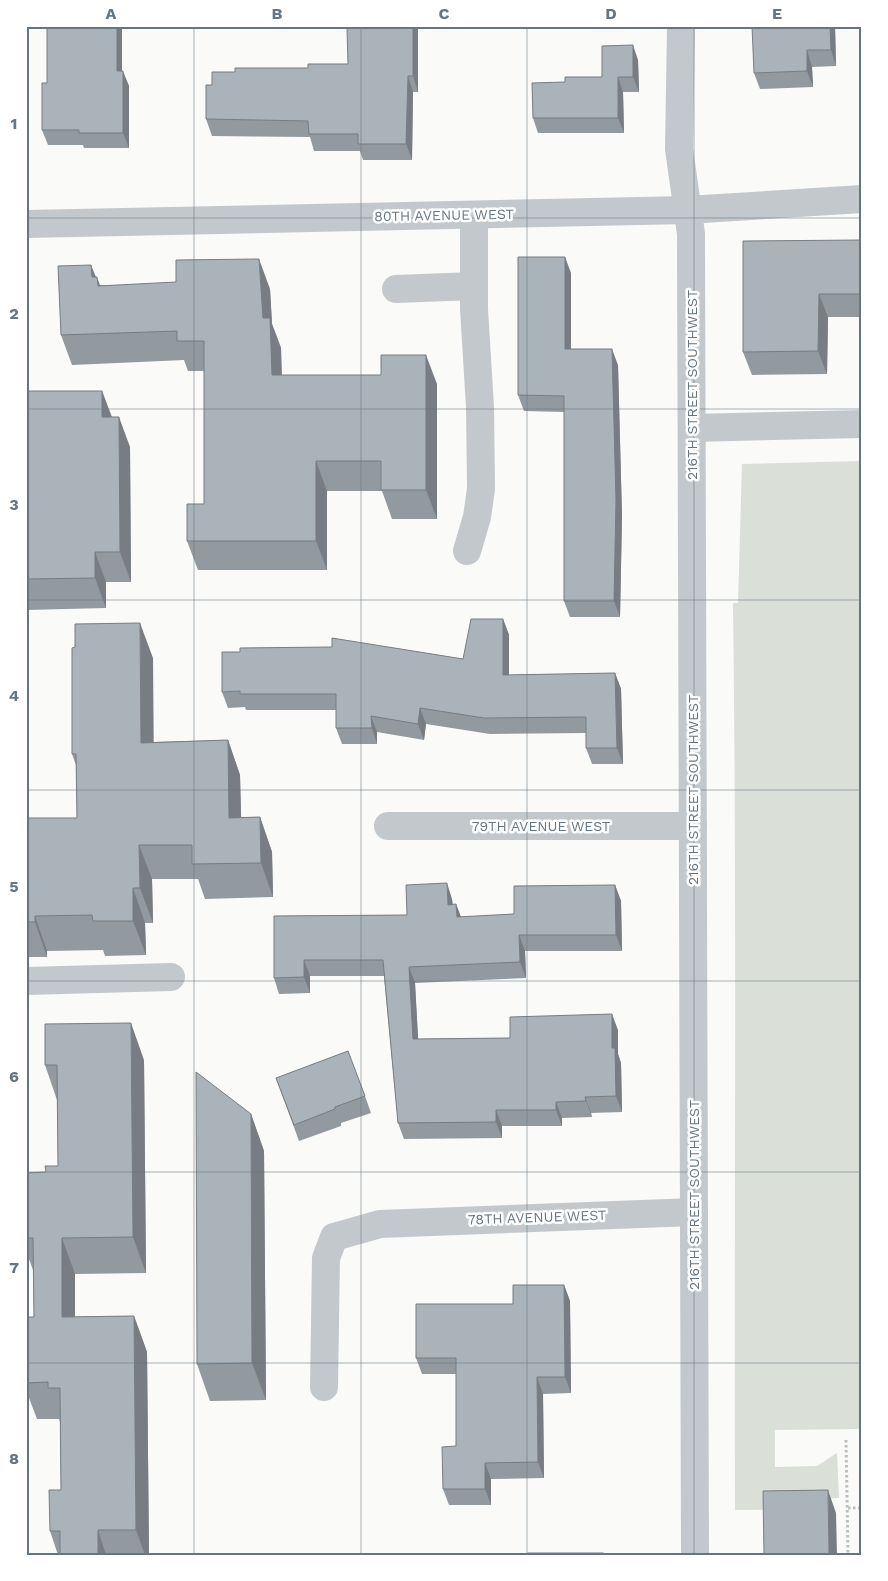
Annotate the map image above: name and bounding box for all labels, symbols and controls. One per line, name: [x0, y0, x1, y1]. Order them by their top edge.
text: A: [106, 4, 117, 23]
text: B: [272, 4, 283, 23]
text: C: [439, 4, 450, 23]
text: D: [605, 4, 617, 23]
text: E: [772, 4, 782, 23]
text: 1: [11, 114, 17, 133]
street label: 80TH AVENUE WEST: [374, 206, 514, 224]
street label: 216TH STREET SOUTHWEST: [684, 289, 700, 480]
text: 2: [9, 304, 19, 323]
text: 3: [9, 495, 19, 514]
text: 4: [9, 686, 19, 705]
street label: 216TH STREET SOUTHWEST: [685, 694, 701, 885]
street label: 79TH AVENUE WEST: [472, 818, 611, 834]
text: 5: [9, 877, 19, 896]
text: 6: [9, 1067, 19, 1086]
street label: 216TH STREET SOUTHWEST: [686, 1099, 702, 1290]
street label: 78TH AVENUE WEST: [468, 1207, 607, 1227]
text: 7: [9, 1258, 19, 1277]
text: 8: [9, 1449, 19, 1468]

